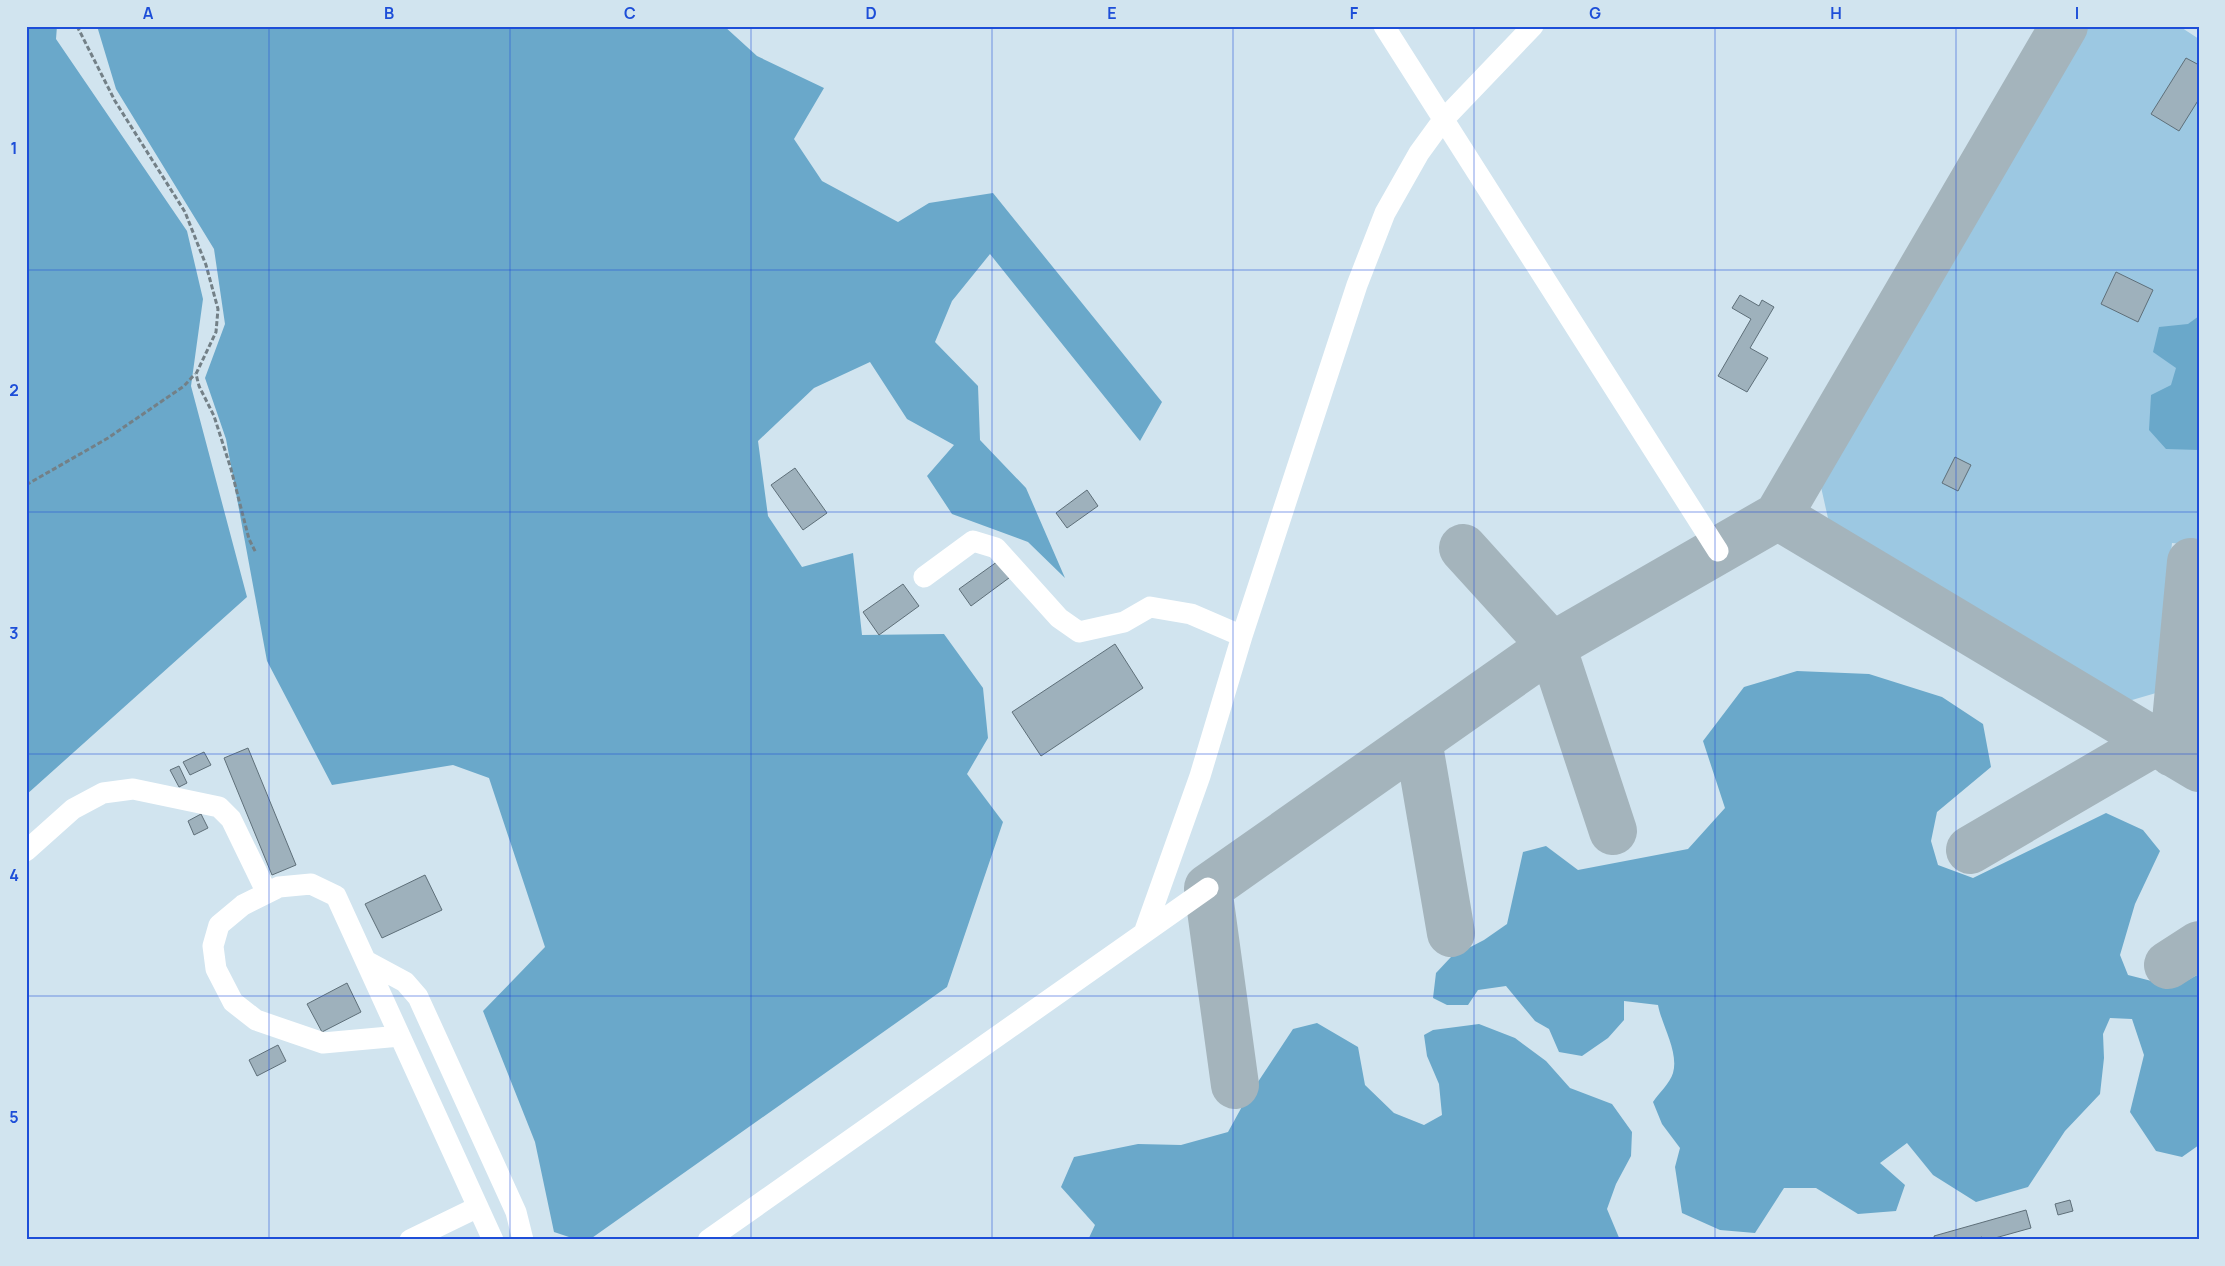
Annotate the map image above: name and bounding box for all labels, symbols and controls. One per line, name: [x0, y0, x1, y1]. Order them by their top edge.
text: A: [143, 2, 154, 24]
text: B: [384, 2, 394, 24]
text: C: [624, 2, 636, 24]
text: D: [865, 2, 877, 24]
text: E: [1107, 2, 1117, 24]
text: F: [1350, 2, 1359, 24]
text: G: [1589, 2, 1601, 24]
text: H: [1830, 2, 1842, 24]
text: I: [2075, 2, 2079, 24]
text: 1: [10, 137, 18, 159]
text: 2: [9, 379, 19, 401]
text: 3: [9, 622, 19, 644]
text: 4: [9, 864, 19, 886]
text: 5: [9, 1106, 19, 1128]

